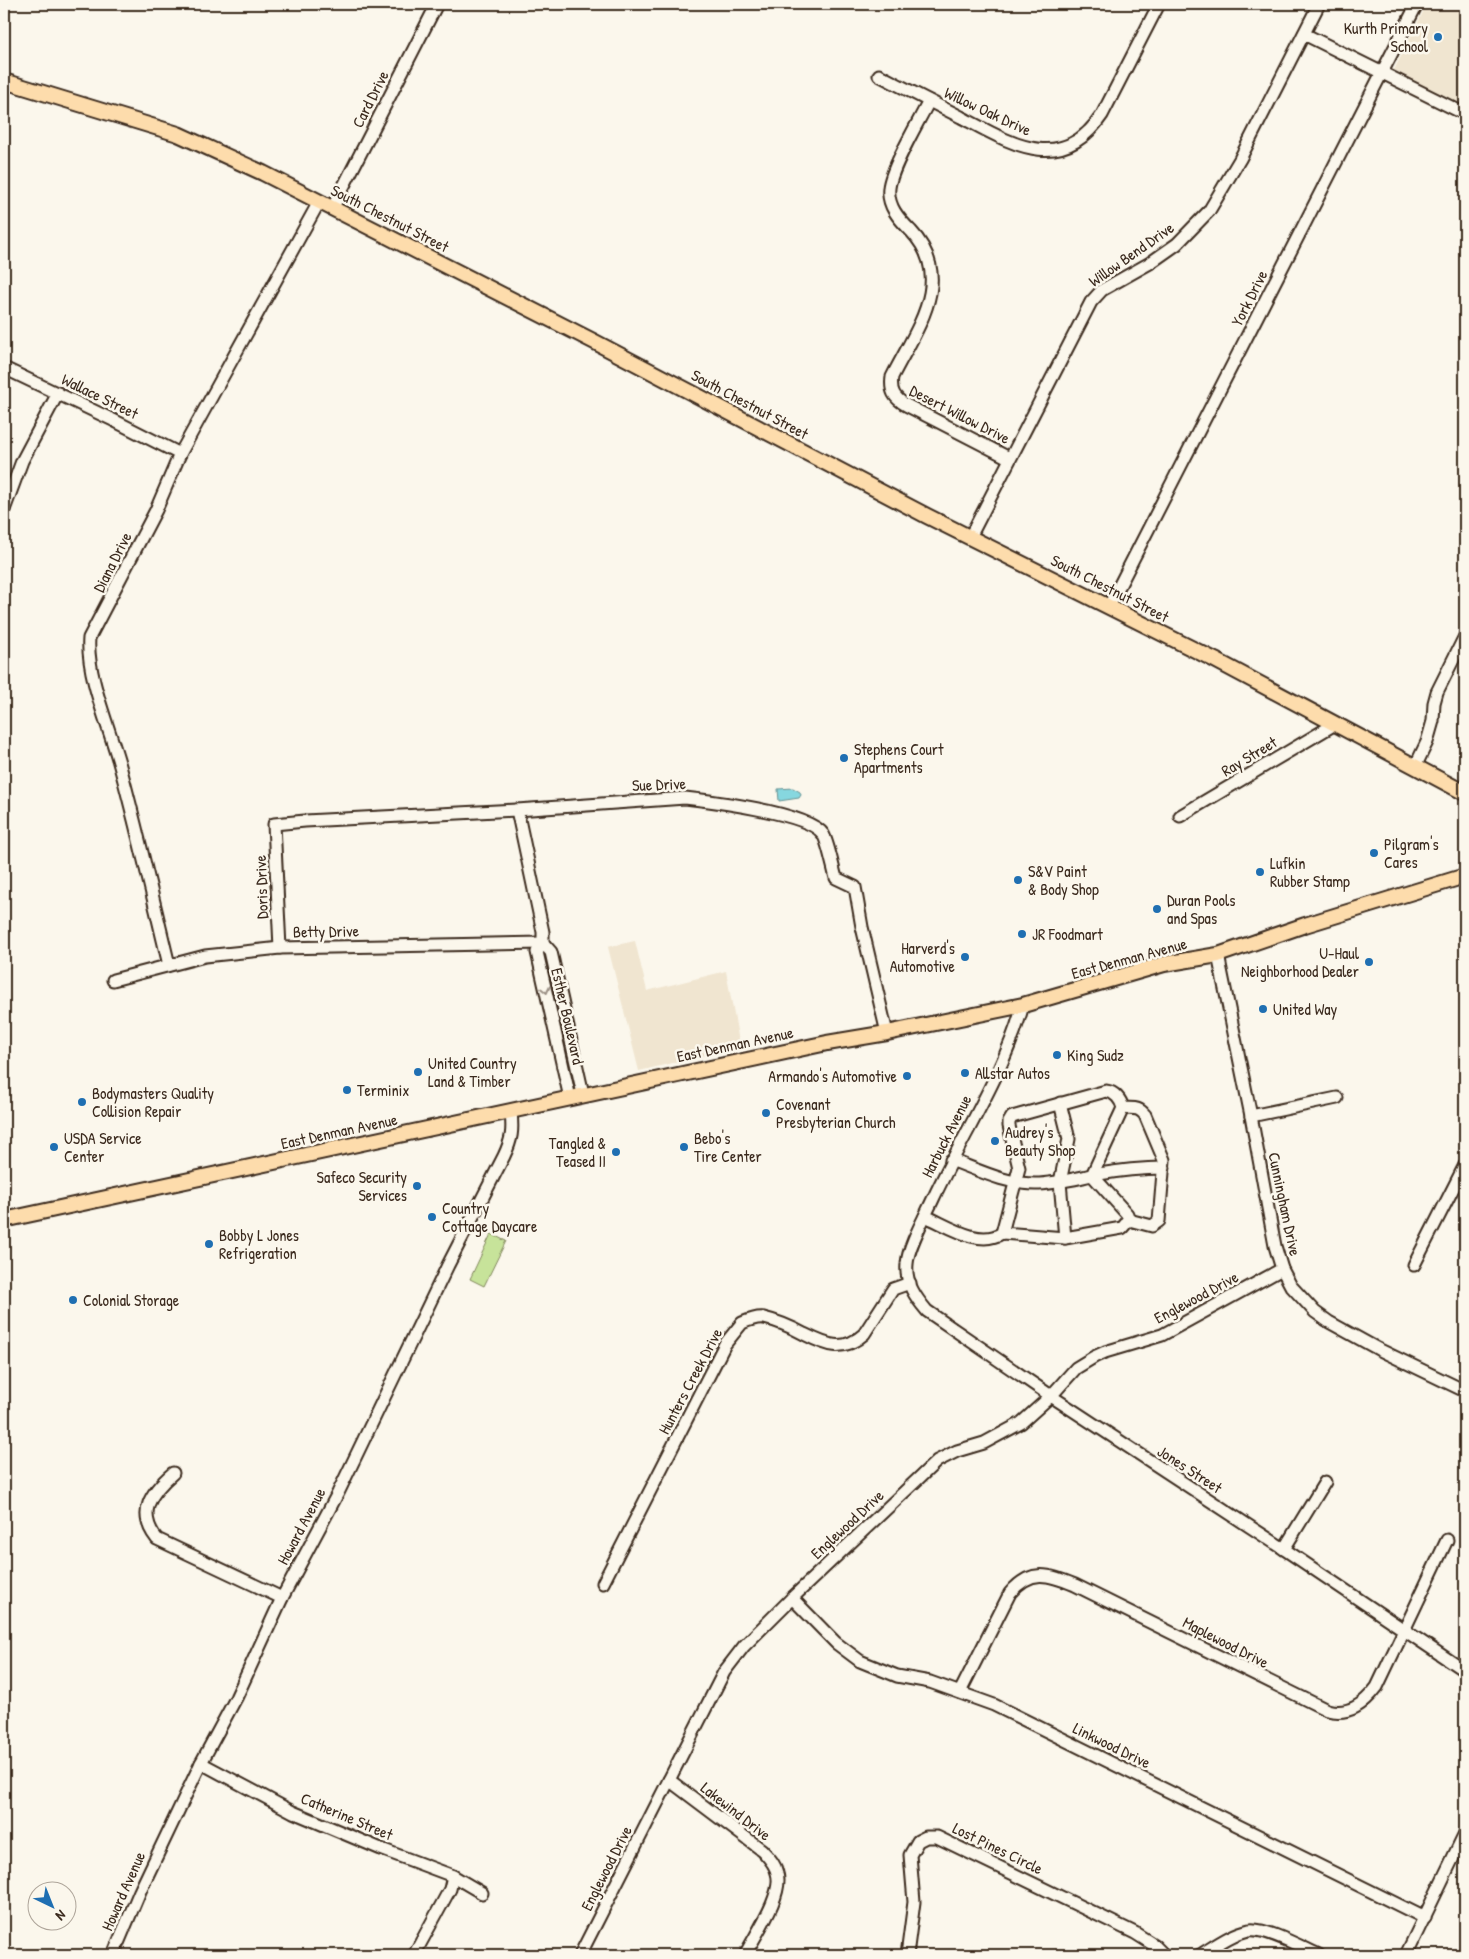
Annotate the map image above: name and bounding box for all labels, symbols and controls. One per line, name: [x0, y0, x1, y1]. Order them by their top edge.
place label: Kurth Primary School: [1344, 17, 1429, 57]
marker: Kurth Primary School: [1432, 31, 1444, 43]
street label: Card Drive: [346, 66, 394, 131]
street label: Willow Oak Drive: [941, 81, 1036, 141]
street label: South Chestnut Street: [327, 179, 453, 257]
street label: Willow Bend Drive: [1084, 216, 1179, 292]
street label: York Drive: [1226, 266, 1273, 330]
street label: South Chestnut Street: [688, 364, 813, 444]
street label: Wallace Street: [58, 368, 142, 424]
street label: Desert Willow Drive: [906, 379, 1014, 449]
street label: Diana Drive: [87, 528, 137, 596]
street label: South Chestnut Street: [1047, 549, 1173, 627]
street label: Ray Street: [1217, 731, 1281, 781]
place label: Stephens Court Apartments: [854, 738, 944, 778]
marker: Stephens Court Apartments: [838, 752, 850, 764]
street label: Sue Drive: [632, 772, 687, 796]
place label: Pilgram's Cares: [1384, 833, 1439, 873]
marker: Pilgram's Cares: [1368, 847, 1380, 859]
place label: Lufkin Rubber Stamp: [1270, 852, 1350, 892]
street label: Doris Drive: [249, 854, 273, 919]
place label: S&V Paint & Body Shop: [1028, 860, 1099, 900]
marker: Lufkin Rubber Stamp: [1254, 866, 1266, 878]
marker: S&V Paint & Body Shop: [1012, 874, 1024, 886]
place label: Duran Pools and Spas: [1167, 889, 1235, 929]
marker: Duran Pools and Spas: [1151, 903, 1163, 915]
street label: Betty Drive: [293, 919, 360, 943]
place label: JR Foodmart: [1032, 923, 1103, 945]
marker: JR Foodmart: [1016, 928, 1028, 940]
street label: East Denman Avenue: [1069, 932, 1190, 984]
place label: Harverd's Automotive: [890, 937, 956, 977]
place label: U-Haul Neighborhood Dealer: [1241, 942, 1360, 982]
marker: Harverd's Automotive: [959, 951, 971, 963]
marker: U-Haul Neighborhood Dealer: [1363, 956, 1375, 968]
street label: Esther Boulevard: [546, 966, 590, 1066]
one-way arrow: [540, 985, 551, 994]
place label: United Way: [1273, 998, 1338, 1020]
marker: United Way: [1257, 1003, 1269, 1015]
street label: East Denman Avenue: [675, 1021, 796, 1067]
place label: King Sudz: [1067, 1044, 1124, 1066]
marker: King Sudz: [1051, 1049, 1063, 1061]
place label: United Country Land & Timber: [428, 1052, 517, 1092]
place label: Allstar Autos: [975, 1062, 1050, 1084]
place label: Armando's Automotive: [768, 1065, 898, 1087]
marker: United Country Land & Timber: [412, 1066, 424, 1078]
marker: Allstar Autos: [959, 1067, 971, 1079]
marker: Armando's Automotive: [901, 1070, 913, 1082]
place label: Terminix: [357, 1079, 409, 1101]
place label: Bodymasters Quality Collision Repair: [92, 1082, 214, 1122]
marker: Terminix: [341, 1084, 353, 1096]
street label: Harbuck Avenue: [916, 1090, 977, 1181]
place label: Covenant Presbyterian Church: [776, 1093, 896, 1133]
marker: Bodymasters Quality Collision Repair: [76, 1096, 88, 1108]
marker: Covenant Presbyterian Church: [760, 1107, 772, 1119]
street label: East Denman Avenue: [279, 1108, 400, 1154]
place label: Audrey's Beauty Shop: [1005, 1121, 1076, 1161]
place label: USDA Service Center: [64, 1127, 142, 1167]
place label: Bebo's Tire Center: [694, 1127, 762, 1167]
place label: Tangled & Teased II: [549, 1132, 606, 1172]
marker: Audrey's Beauty Shop: [989, 1135, 1001, 1147]
marker: USDA Service Center: [48, 1141, 60, 1153]
marker: Bebo's Tire Center: [678, 1141, 690, 1153]
marker: Tangled & Teased II: [610, 1146, 622, 1158]
street label: Cunningham Drive: [1263, 1150, 1307, 1258]
place label: Safeco Security Services: [317, 1166, 407, 1206]
marker: Safeco Security Services: [411, 1180, 423, 1192]
place label: Country Cottage Daycare: [442, 1197, 538, 1237]
marker: Country Cottage Daycare: [426, 1211, 438, 1223]
place label: Bobby L Jones Refrigeration: [219, 1224, 299, 1264]
marker: Bobby L Jones Refrigeration: [203, 1238, 215, 1250]
street label: Englewood Drive: [1150, 1265, 1243, 1328]
place label: Colonial Storage: [83, 1289, 180, 1311]
marker: Colonial Storage: [67, 1294, 79, 1306]
street label: Hunters Creek Drive: [653, 1324, 727, 1438]
street label: Jones Street: [1153, 1440, 1227, 1498]
street label: Howard Avenue: [272, 1483, 331, 1568]
street label: Englewood Drive: [806, 1484, 889, 1564]
street label: Maplewood Drive: [1179, 1611, 1273, 1673]
street label: Linkwood Drive: [1070, 1717, 1155, 1774]
street label: Lakewind Drive: [696, 1777, 776, 1846]
street label: Catherine Street: [298, 1787, 397, 1845]
street label: Lost Pines Circle: [949, 1817, 1047, 1880]
street label: Englewood Drive: [575, 1821, 637, 1914]
street label: Howard Avenue: [96, 1847, 150, 1934]
north arrow: [28, 1882, 78, 1932]
text: N: [52, 1906, 70, 1926]

